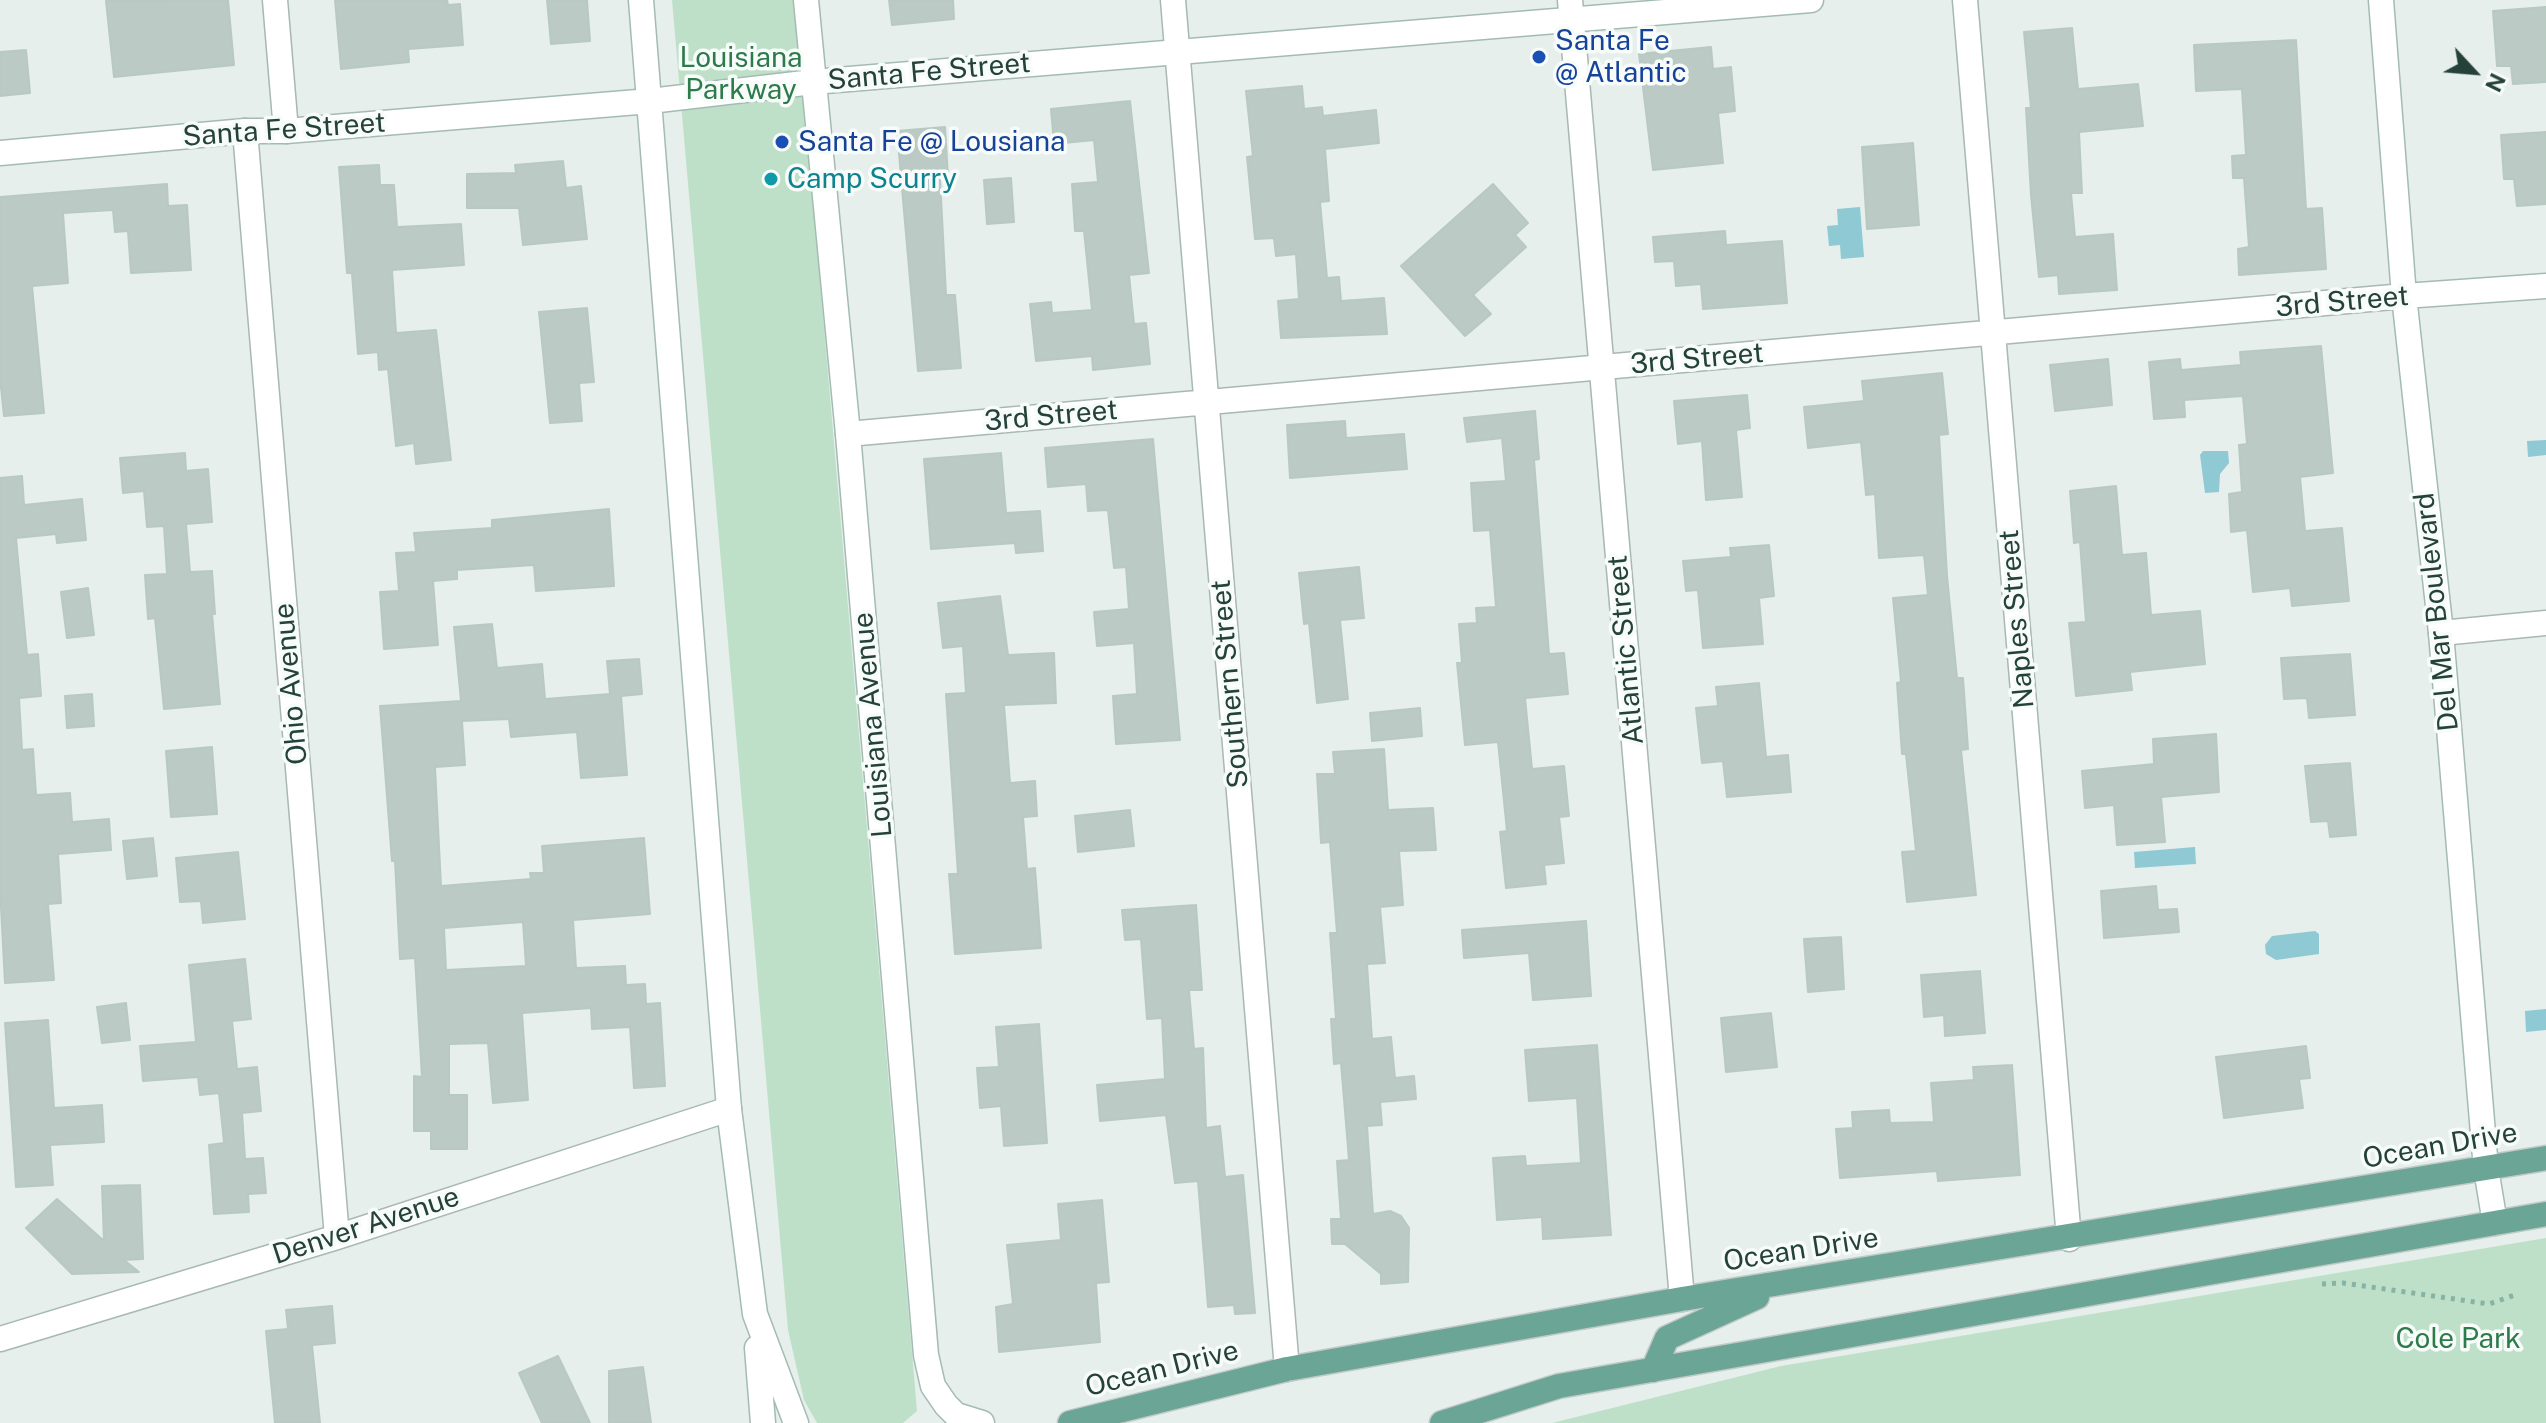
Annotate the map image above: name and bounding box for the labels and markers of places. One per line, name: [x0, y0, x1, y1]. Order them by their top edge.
place label: Santa Fe @ Atlantic: [1555, 24, 1687, 90]
marker: Santa Fe @ Atlantic: [1530, 48, 1548, 66]
place label: Santa Fe @ Lousiana: [798, 125, 1066, 159]
marker: Santa Fe @ Lousiana: [773, 133, 791, 151]
place label: Camp Scurry: [787, 162, 957, 196]
marker: Camp Scurry: [762, 170, 780, 188]

